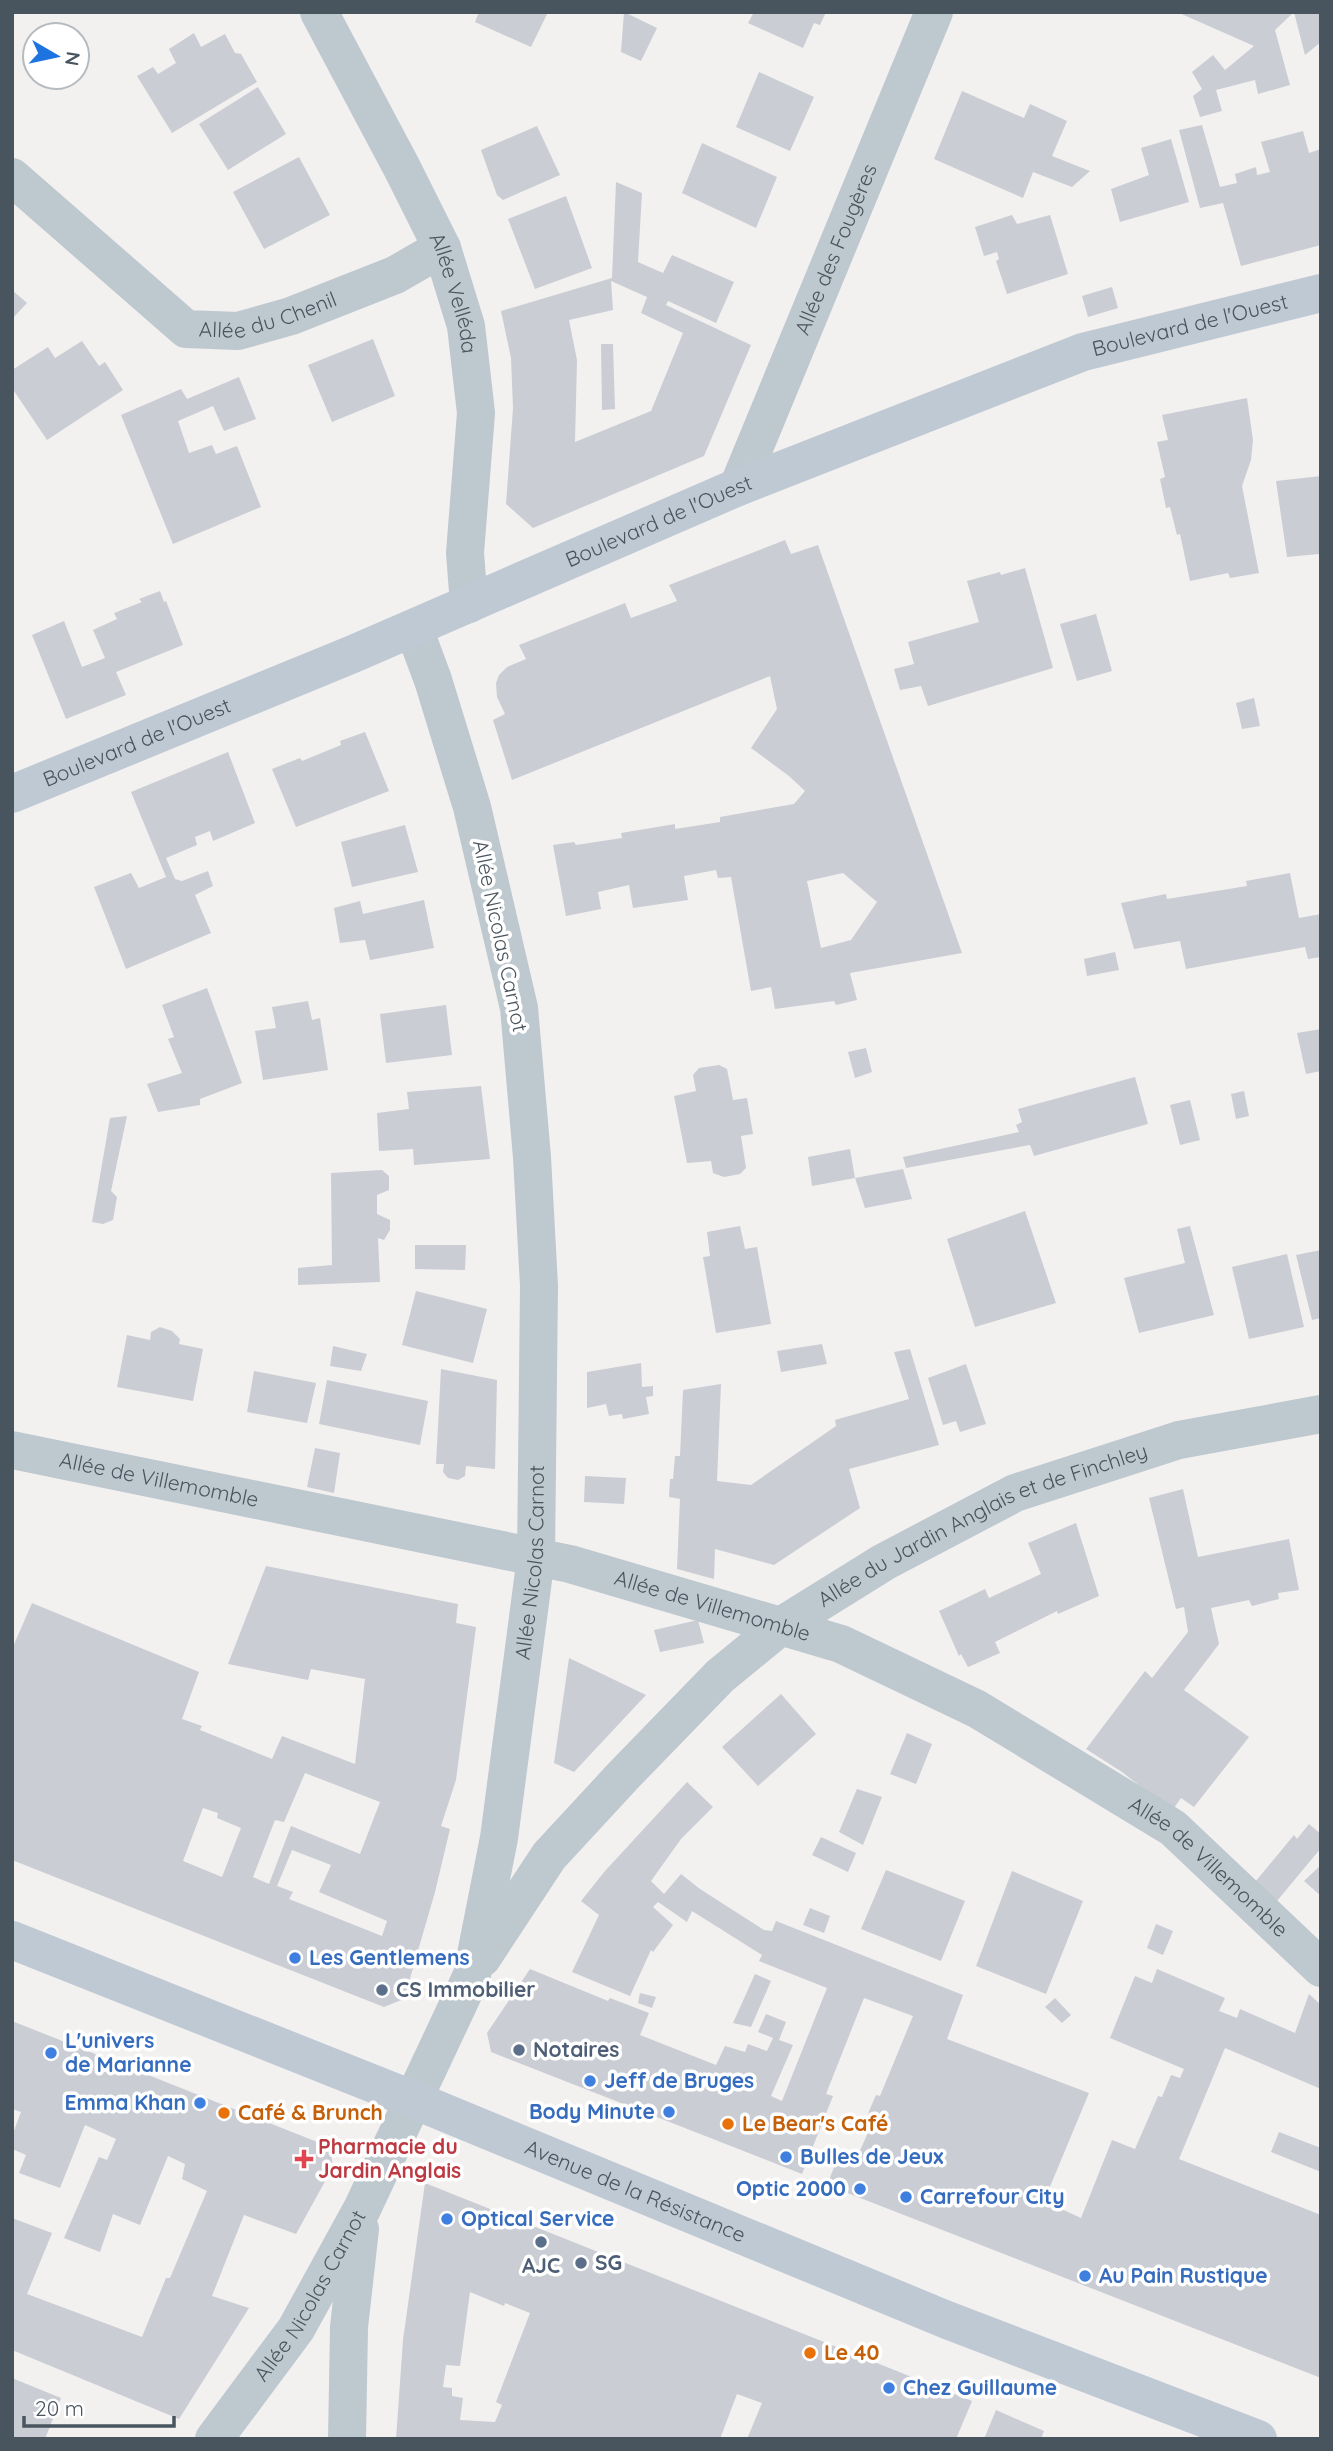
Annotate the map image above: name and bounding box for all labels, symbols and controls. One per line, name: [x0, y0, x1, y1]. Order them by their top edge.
north arrow: [21, 21, 91, 91]
text: N: [60, 50, 86, 67]
street label: Allée des Fougères: [788, 160, 882, 338]
street label: Allée Velléda: [424, 228, 483, 355]
street label: Allée du Chenil: [198, 285, 340, 344]
street label: Boulevard de l'Ouest: [1089, 288, 1290, 361]
street label: Boulevard de l'Ouest: [561, 469, 755, 572]
street label: Boulevard de l'Ouest: [39, 692, 234, 792]
street label: Allée Nicolas Carnot: [468, 837, 534, 1034]
street label: Allée du Jardin Anglais et de Finchley: [812, 1437, 1150, 1612]
street label: Allée de Villemomble: [57, 1446, 261, 1512]
street label: Allée Nicolas Carnot: [509, 1465, 549, 1661]
street label: Allée de Villemomble: [612, 1564, 814, 1646]
street label: Allée de Villemomble: [1124, 1790, 1294, 1942]
place label: Les Gentlemens: [309, 1944, 470, 1970]
marker: Les Gentlemens: [287, 1950, 303, 1966]
place label: CS Immobilier: [396, 1976, 535, 2002]
marker: CS Immobilier: [374, 1982, 390, 1998]
place label: L'univers de Marianne: [65, 2027, 192, 2077]
place label: Notaires: [533, 2036, 619, 2062]
marker: Notaires: [511, 2042, 527, 2058]
marker: L'univers de Marianne: [43, 2045, 59, 2061]
place label: Jeff de Bruges: [604, 2067, 754, 2093]
marker: Jeff de Bruges: [582, 2073, 598, 2089]
place label: Emma Khan: [64, 2089, 186, 2115]
marker: Emma Khan: [192, 2095, 208, 2111]
place label: Body Minute: [529, 2098, 655, 2124]
place label: Café & Brunch: [238, 2099, 383, 2125]
marker: Body Minute: [661, 2104, 677, 2120]
marker: Café & Brunch: [216, 2105, 232, 2121]
place label: Le Bear's Café: [742, 2110, 888, 2136]
marker: Le Bear's Café: [720, 2116, 736, 2132]
place label: Pharmacie du Jardin Anglais: [318, 2133, 461, 2183]
street label: Avenue de la Résistance: [522, 2133, 750, 2247]
place label: Bulles de Jeux: [800, 2143, 944, 2169]
marker: Bulles de Jeux: [778, 2149, 794, 2165]
marker: Pharmacie du Jardin Anglais: [296, 2151, 312, 2167]
place label: Optic 2000: [736, 2175, 846, 2201]
marker: Optic 2000: [852, 2181, 868, 2197]
place label: Carrefour City: [920, 2183, 1065, 2209]
marker: Carrefour City: [898, 2189, 914, 2205]
street label: Allée Nicolas Carnot: [248, 2205, 371, 2386]
place label: Optical Service: [461, 2205, 615, 2231]
marker: Optical Service: [439, 2211, 455, 2227]
marker: AJC: [533, 2234, 549, 2250]
place label: SG: [595, 2249, 622, 2275]
place label: AJC: [522, 2252, 560, 2278]
marker: SG: [573, 2255, 589, 2271]
place label: Au Pain Rustique: [1099, 2262, 1268, 2288]
marker: Au Pain Rustique: [1077, 2268, 1093, 2284]
place label: Le 40: [824, 2339, 879, 2365]
marker: Le 40: [802, 2345, 818, 2361]
place label: Chez Guillaume: [903, 2374, 1057, 2400]
marker: Chez Guillaume: [881, 2380, 897, 2396]
scale bar: [24, 2384, 175, 2428]
text: 20 m: [35, 2395, 84, 2421]

